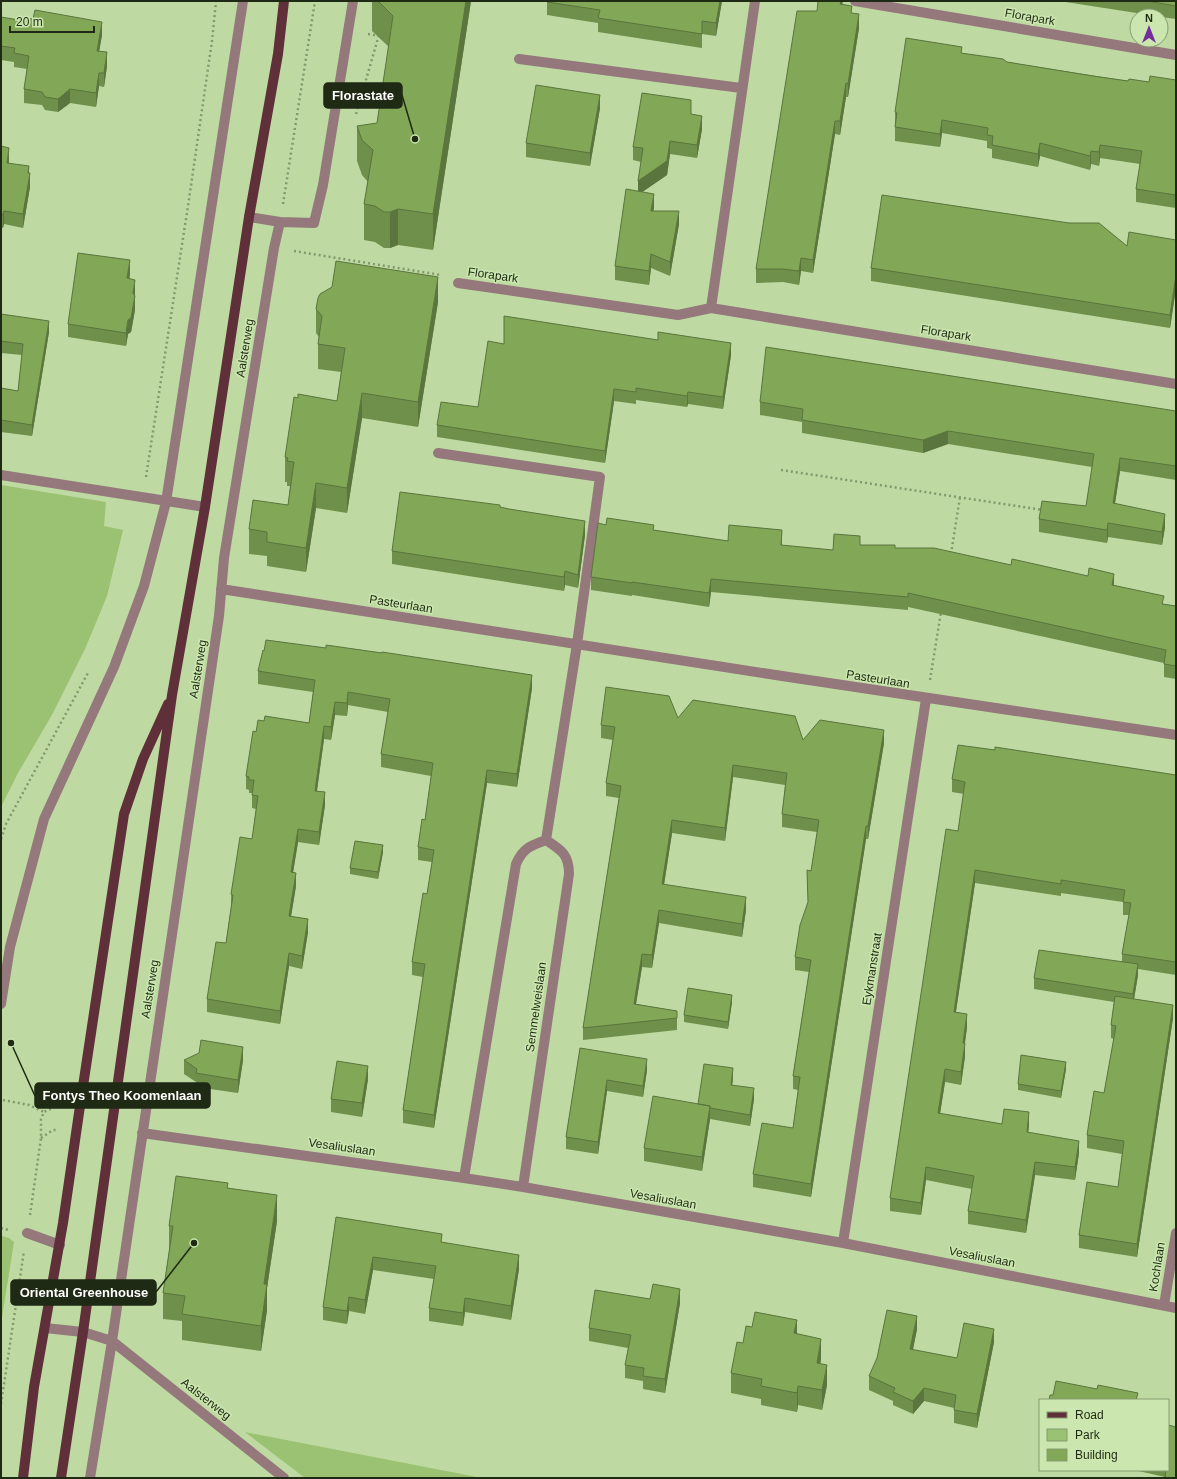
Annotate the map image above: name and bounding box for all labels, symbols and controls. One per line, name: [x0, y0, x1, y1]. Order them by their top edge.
street label: Florapark: [1004, 6, 1057, 28]
scale bar: [10, 8, 94, 34]
north arrow: [1129, 8, 1169, 48]
text: N: [1145, 12, 1153, 24]
text: 20 m: [16, 15, 43, 29]
callout: Florastate: [324, 83, 402, 108]
text: Florastate: [332, 88, 394, 103]
street label: Florapark: [467, 265, 520, 286]
street label: Aalsterweg: [233, 318, 257, 378]
street label: Florapark: [920, 322, 973, 344]
street label: Pasteurlaan: [368, 592, 434, 616]
street label: Aalsterweg: [186, 639, 210, 699]
street label: Pasteurlaan: [845, 667, 911, 691]
street label: Eykmanstraat: [859, 931, 885, 1006]
street label: Aalsterweg: [138, 959, 162, 1019]
street label: Semmelweislaan: [523, 961, 549, 1053]
callout: Fontys Theo Koomenlaan: [35, 1083, 210, 1108]
text: Fontys Theo Koomenlaan: [43, 1088, 202, 1103]
street label: Vesaliuslaan: [308, 1135, 376, 1159]
street label: Vesaliuslaan: [629, 1186, 697, 1212]
street label: Kochlaan: [1146, 1241, 1168, 1293]
street label: Vesaliuslaan: [948, 1244, 1016, 1270]
callout: Oriental Greenhouse: [11, 1280, 156, 1305]
text: Oriental Greenhouse: [20, 1285, 148, 1300]
street label: Aalsterweg: [178, 1375, 234, 1423]
legend: [1039, 1399, 1169, 1471]
text: Road: [1075, 1408, 1104, 1422]
text: Park: [1075, 1428, 1101, 1442]
text: Building: [1075, 1448, 1118, 1462]

